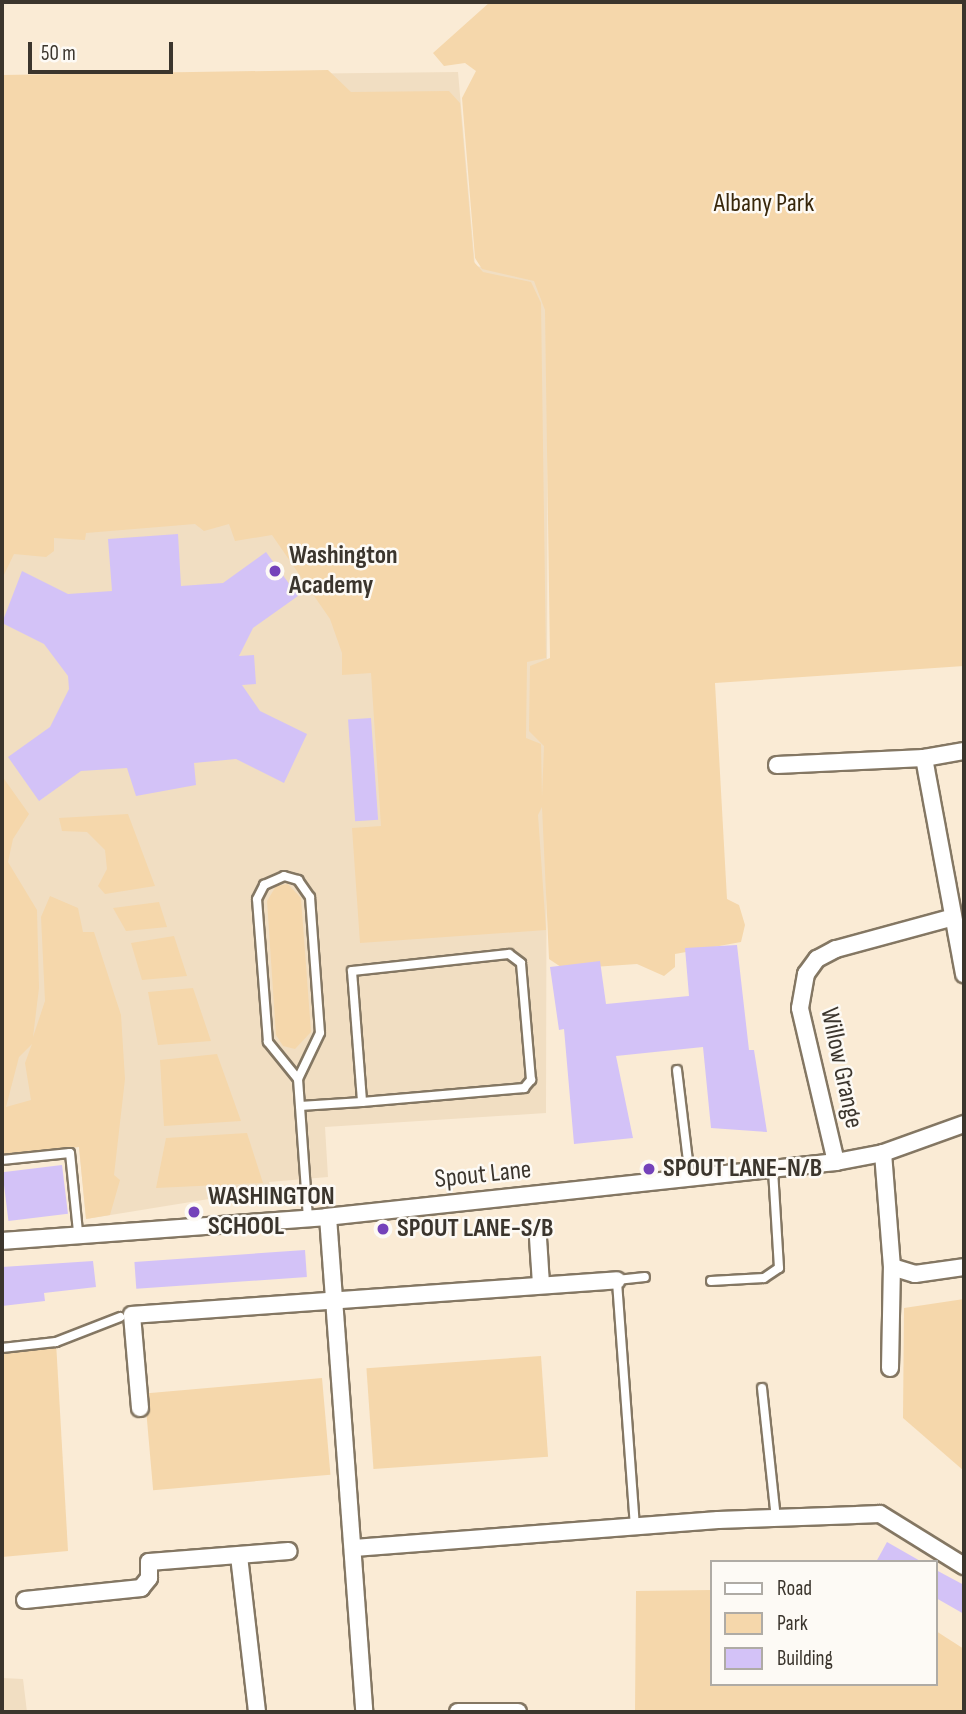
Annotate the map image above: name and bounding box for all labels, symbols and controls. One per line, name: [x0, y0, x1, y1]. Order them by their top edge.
scale bar: [32, 28, 177, 72]
text: 50 m: [41, 41, 76, 66]
park label: Albany Park: [714, 188, 814, 220]
place label: Washington Academy: [289, 540, 398, 602]
marker: Washington Academy: [267, 563, 283, 579]
street label: Willow Grange: [813, 1005, 869, 1131]
place label: SPOUT LANE-N/B: [663, 1153, 822, 1185]
street label: Spout Lane: [433, 1154, 533, 1196]
marker: SPOUT LANE-N/B: [641, 1161, 657, 1177]
place label: WASHINGTON SCHOOL: [208, 1181, 335, 1242]
marker: WASHINGTON SCHOOL: [186, 1204, 202, 1220]
place label: SPOUT LANE-S/B: [397, 1213, 553, 1245]
marker: SPOUT LANE-S/B: [375, 1221, 391, 1237]
legend: [710, 1560, 938, 1686]
text: Road: [777, 1576, 812, 1601]
text: Park: [777, 1611, 808, 1636]
text: Building: [777, 1646, 833, 1671]

